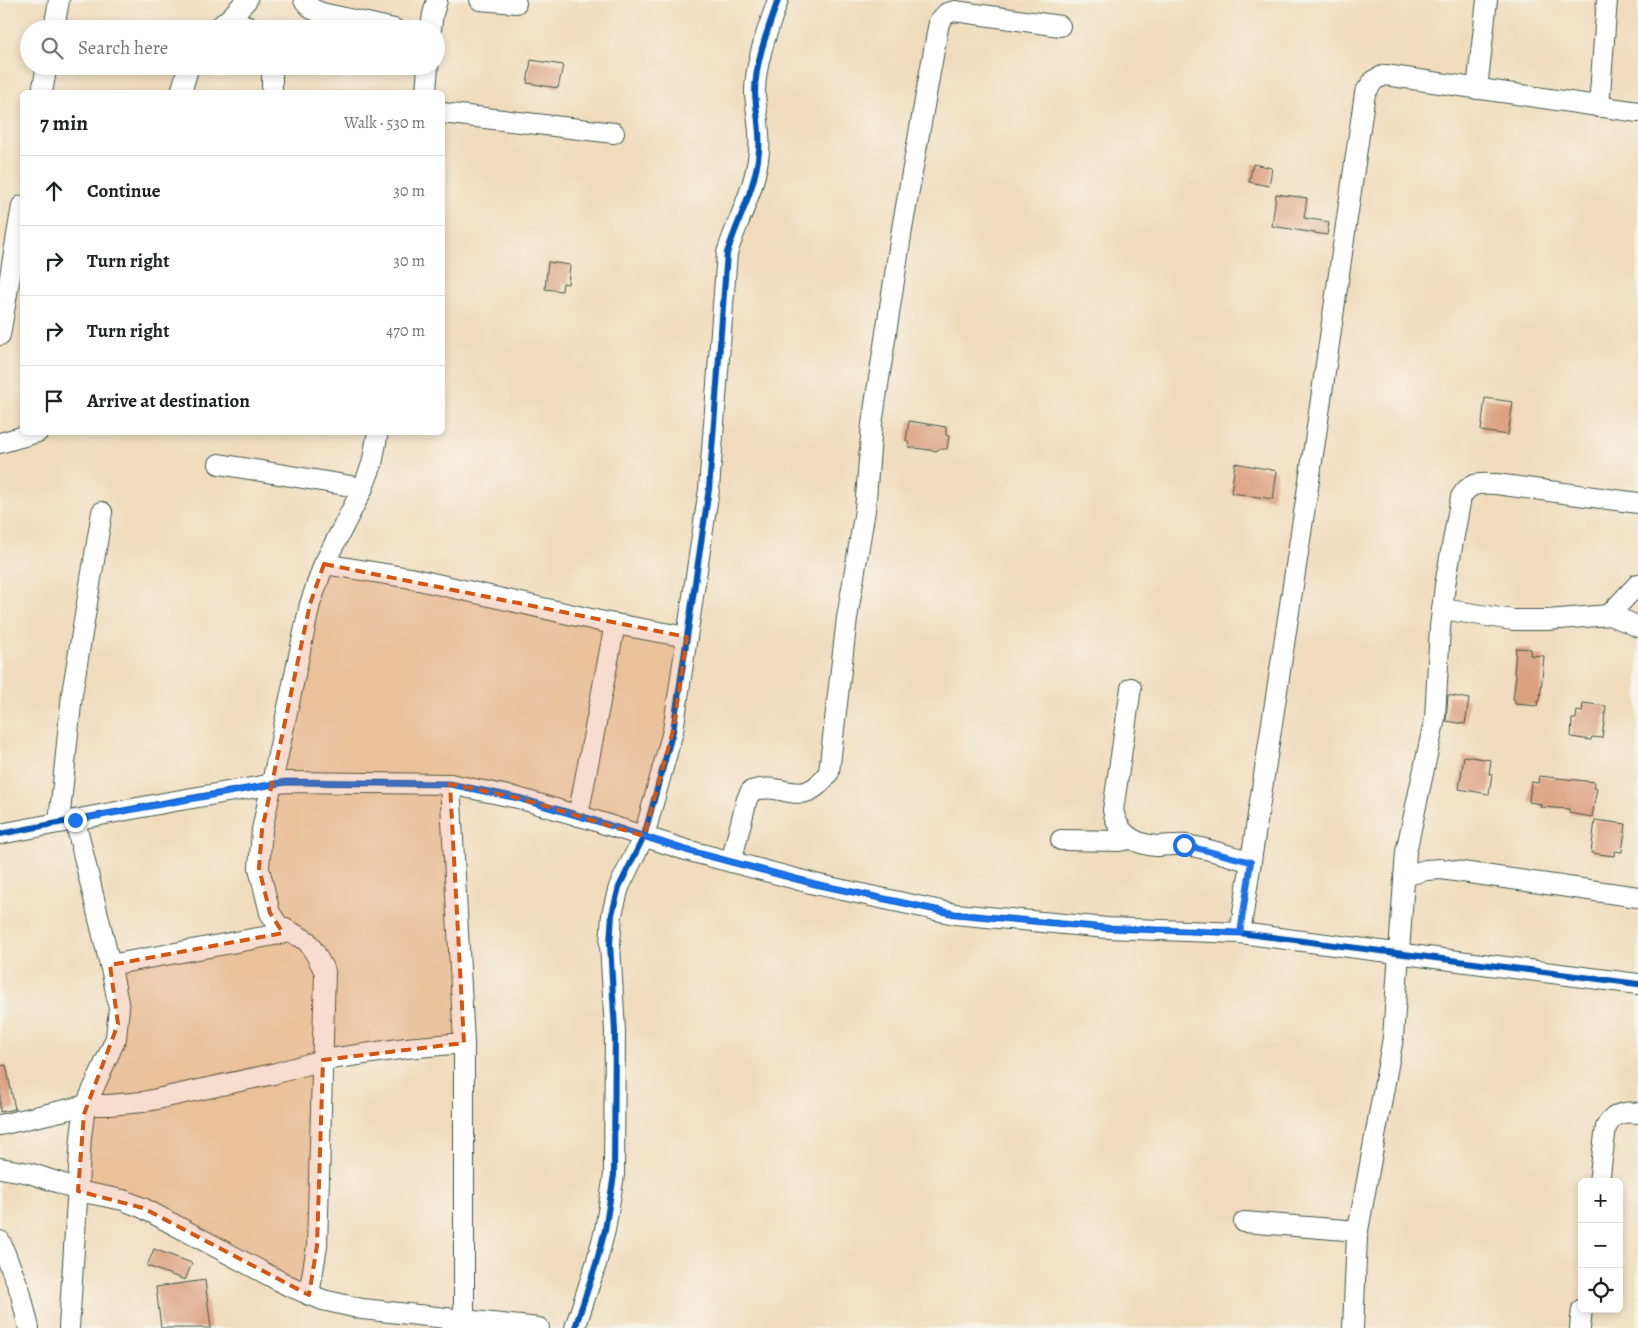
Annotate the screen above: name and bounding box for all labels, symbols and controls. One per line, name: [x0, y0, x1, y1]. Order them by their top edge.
search box: [20, 20, 445, 75]
icon: search: [38, 34, 66, 62]
text: Search here: [78, 35, 168, 61]
text: 7 min: [40, 109, 88, 137]
text: Walk · 530 m: [344, 112, 425, 134]
icon: ahead: [40, 177, 68, 205]
text: Continue: [87, 178, 161, 204]
text: 30 m: [393, 180, 425, 202]
icon: right: [40, 247, 68, 275]
text: Turn right: [87, 248, 169, 274]
text: 30 m: [393, 250, 425, 272]
icon: right: [40, 317, 68, 345]
text: Turn right: [87, 318, 169, 344]
text: 470 m: [386, 320, 425, 342]
icon: arrive: [40, 387, 68, 415]
text: Arrive at destination: [87, 388, 250, 414]
route end: [64, 809, 87, 832]
route start: [1173, 834, 1196, 857]
map controls: [1578, 1178, 1623, 1313]
button: +: [1578, 1178, 1623, 1223]
button: −: [1578, 1223, 1623, 1268]
button: locate: [1578, 1268, 1623, 1313]

